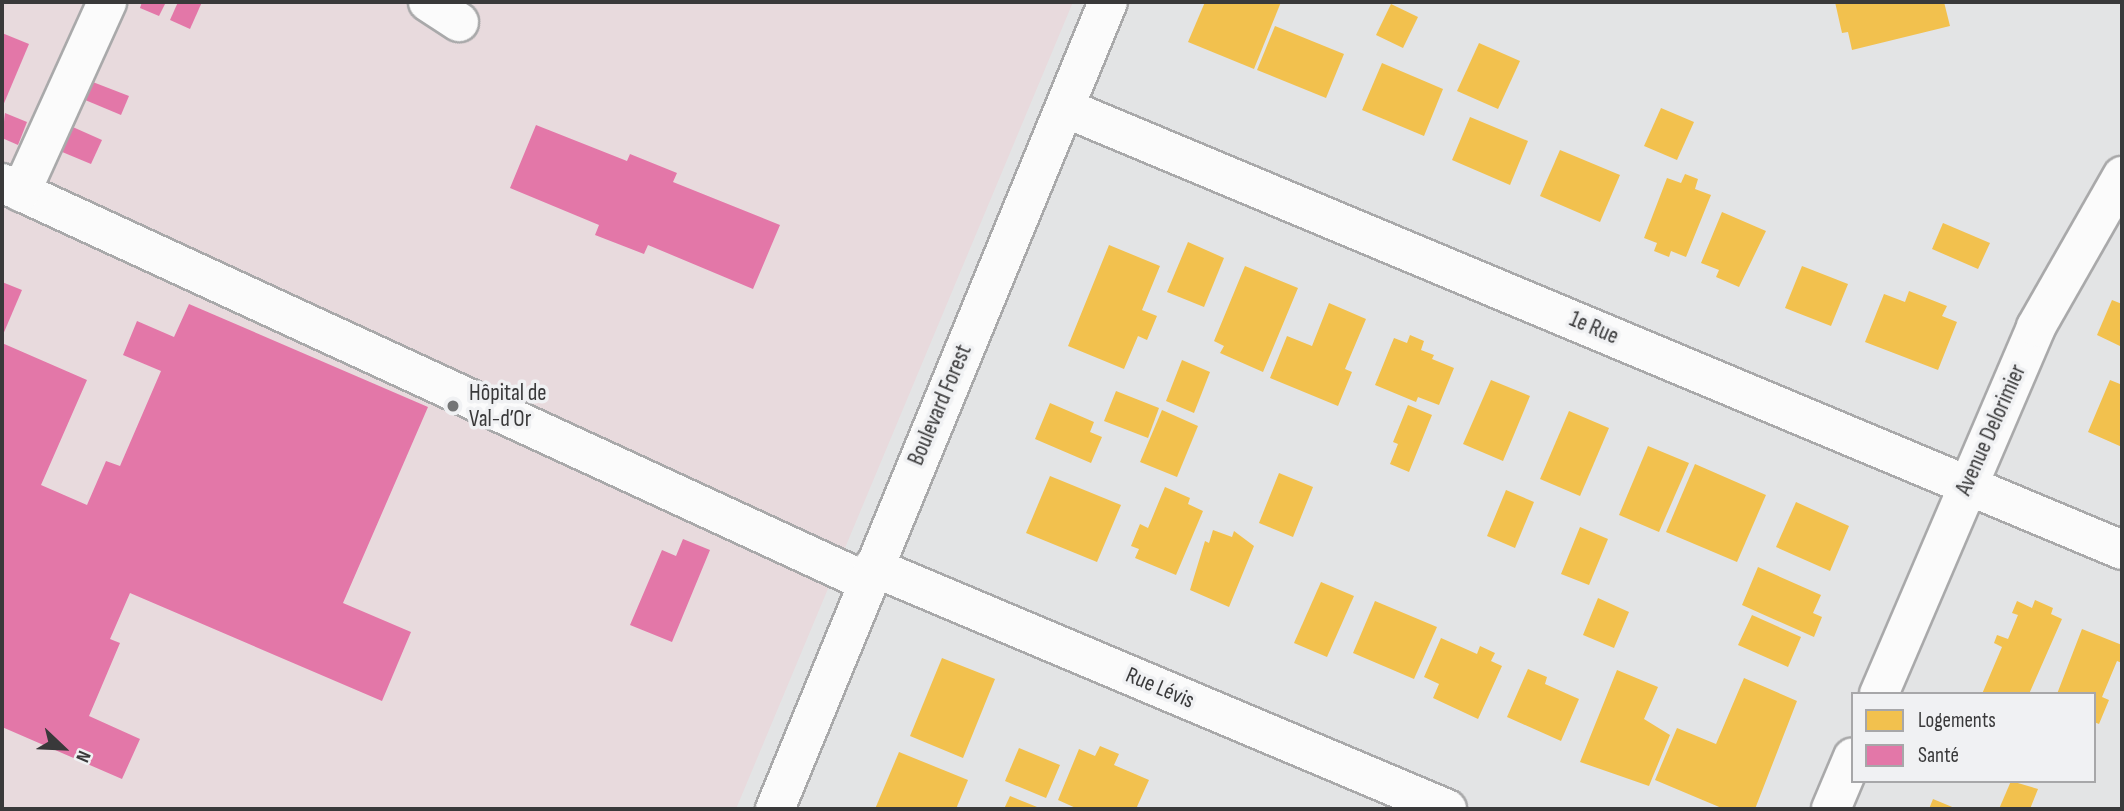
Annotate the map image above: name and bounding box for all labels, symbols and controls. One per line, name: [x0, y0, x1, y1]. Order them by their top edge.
street label: 1e Rue: [1565, 305, 1623, 351]
street label: Boulevard Forest: [902, 341, 978, 469]
street label: Avenue Delorimier: [1950, 360, 2032, 500]
place label: Hôpital de Val-d’Or: [469, 379, 547, 433]
marker: Hôpital de Val-d’Or: [443, 396, 463, 416]
street label: Rue Lévis: [1122, 661, 1198, 715]
legend: [1851, 692, 2096, 783]
text: Logements: [1918, 708, 1996, 733]
north arrow: [28, 713, 98, 783]
text: Santé: [1918, 743, 1959, 768]
text: N: [70, 747, 95, 766]

